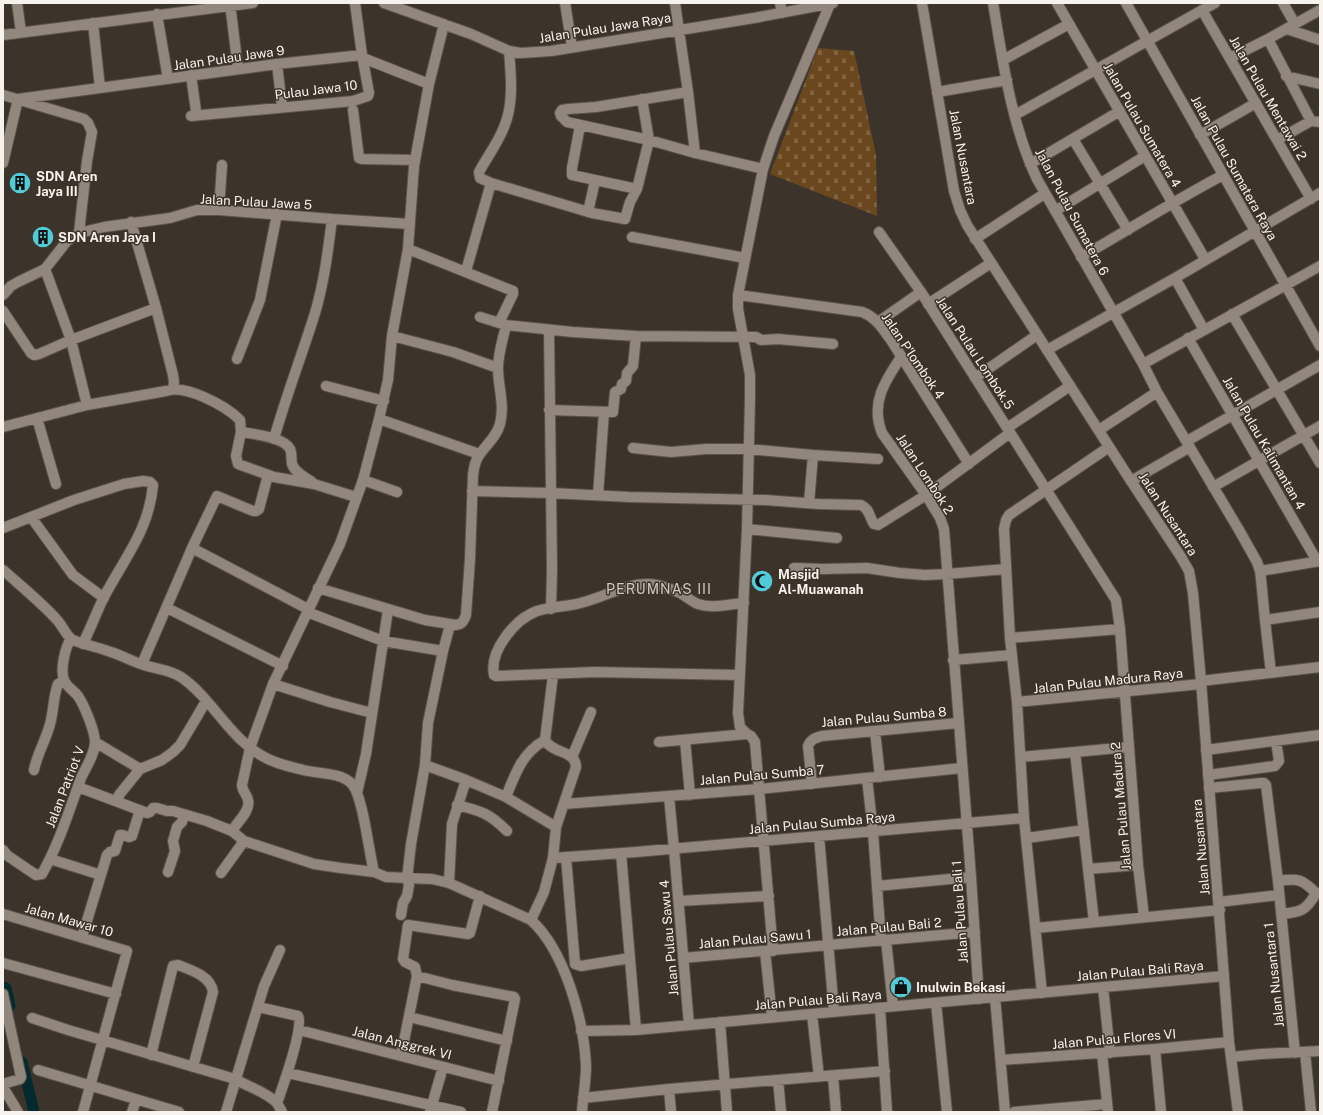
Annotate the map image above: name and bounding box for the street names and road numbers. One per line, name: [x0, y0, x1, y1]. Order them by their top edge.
street label: Jalan Pulau Jawa Raya: [538, 10, 672, 46]
street label: Jalan Pulau Mentawai 2: [1226, 33, 1310, 163]
street label: Jalan Pulau Jawa 9: [172, 43, 286, 73]
street label: Jalan Pulau Sumatera 4: [1100, 60, 1184, 190]
street label: Pulau Jawa 10: [274, 77, 358, 103]
street label: Jalan Pulau Sumatera Raya: [1188, 93, 1280, 243]
street label: Jalan Nusantara: [946, 108, 980, 206]
street label: Jalan Pulau Sumatera 6: [1032, 146, 1112, 278]
street label: Jalan Pulau Jawa 5: [200, 192, 312, 212]
street label: Jalan Pulau Lombok.5: [933, 294, 1017, 412]
street label: Jalan P'lombok 4: [879, 310, 947, 402]
street label: Jalan Pulau Kalimantan 4: [1220, 374, 1308, 512]
street label: Jalan Lombok 2: [893, 431, 957, 517]
street label: Jalan Nusantara: [1135, 469, 1201, 559]
street label: Jalan Pulau Madura Raya: [1032, 666, 1184, 696]
street label: Jalan Pulau Sumba 8: [821, 704, 947, 730]
street label: Jalan Pulau Madura 2: [1108, 741, 1134, 871]
street label: Jalan Patriot V: [43, 744, 88, 830]
street label: Jalan Pulau Sumba 7: [699, 762, 825, 788]
street label: Jalan Nusantara: [1189, 798, 1213, 896]
street label: Jalan Pulau Sumba Raya: [748, 809, 896, 837]
street label: Jalan Pulau Bali 1: [949, 860, 971, 964]
street label: Jalan Pulau Sawu 4: [656, 879, 682, 997]
street label: Jalan Mawar 10: [23, 900, 115, 940]
street label: Jalan Pulau Bali 2: [836, 915, 942, 939]
street label: Jalan Nusantara 1: [1261, 922, 1287, 1028]
street label: Jalan Pulau Sawu 1: [698, 927, 812, 951]
street label: Jalan Pulau Bali Raya: [1076, 958, 1204, 984]
street label: Jalan Pulau Bali Raya: [754, 987, 882, 1013]
street label: Jalan Anggrek VI: [351, 1023, 453, 1063]
street label: Jalan Pulau Flores VI: [1051, 1026, 1177, 1052]

